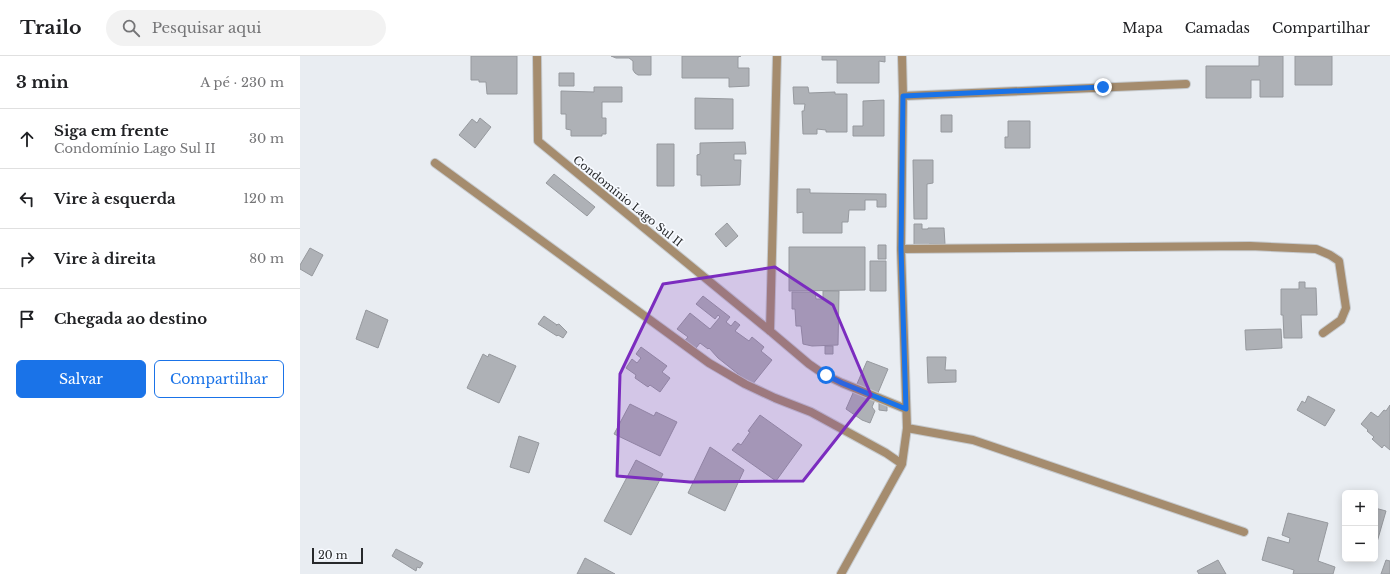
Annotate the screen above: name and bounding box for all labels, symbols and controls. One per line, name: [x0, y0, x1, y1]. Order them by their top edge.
search box: [106, 10, 386, 46]
text: Trailo: [20, 16, 82, 39]
icon: search: [120, 17, 142, 39]
text: Pesquisar aqui: [152, 18, 261, 37]
text: Mapa: [1122, 19, 1163, 37]
text: Camadas: [1185, 19, 1250, 37]
text: Compartilhar: [1272, 19, 1370, 37]
text: 3 min: [16, 72, 69, 93]
text: A pé · 230 m: [200, 74, 284, 91]
route end: [1094, 78, 1112, 96]
text: Siga em frente: [54, 121, 169, 140]
icon: ahead: [16, 128, 38, 150]
text: 30 m: [249, 130, 284, 147]
text: Condomínio Lago Sul II: [54, 140, 216, 157]
street label: Condomínio Lago Sul II: [570, 153, 686, 250]
icon: left: [16, 188, 38, 210]
text: Vire à esquerda: [54, 189, 176, 208]
text: 120 m: [243, 190, 284, 207]
icon: right: [16, 248, 38, 270]
text: Vire à direita: [54, 249, 156, 268]
text: 80 m: [249, 250, 284, 267]
icon: arrive: [16, 308, 38, 330]
text: Chegada ao destino: [54, 309, 207, 328]
button: Salvar: [16, 360, 146, 398]
button: Compartilhar: [154, 360, 284, 398]
route start: [817, 366, 835, 384]
map controls: [1342, 490, 1378, 562]
button: +: [1342, 490, 1378, 526]
button: −: [1342, 526, 1378, 562]
scale bar: [312, 546, 363, 565]
text: 20 m: [318, 548, 348, 562]

